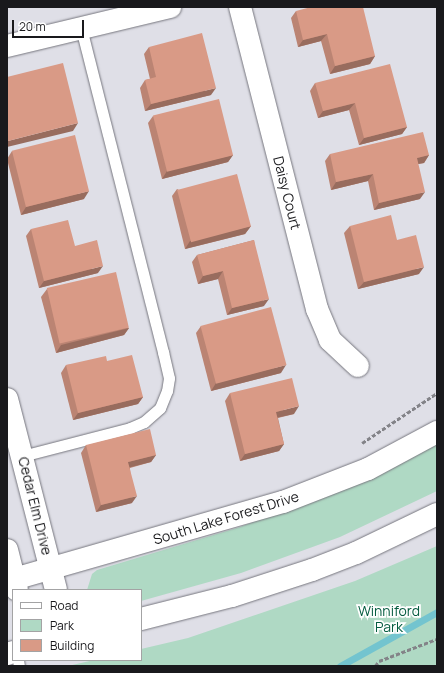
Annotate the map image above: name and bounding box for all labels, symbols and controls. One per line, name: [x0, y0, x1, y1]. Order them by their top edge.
scale bar: [14, 12, 86, 38]
text: 20 m: [19, 18, 46, 35]
street label: Daisy Court: [270, 155, 304, 231]
street label: Cedar Elm Drive: [15, 455, 55, 557]
street label: South Lake Forest Drive: [151, 488, 301, 548]
legend: [12, 589, 142, 661]
text: Road: [50, 597, 78, 614]
park label: Winniford Park: [358, 603, 420, 636]
text: Park: [50, 617, 74, 634]
text: Building: [50, 637, 94, 654]

